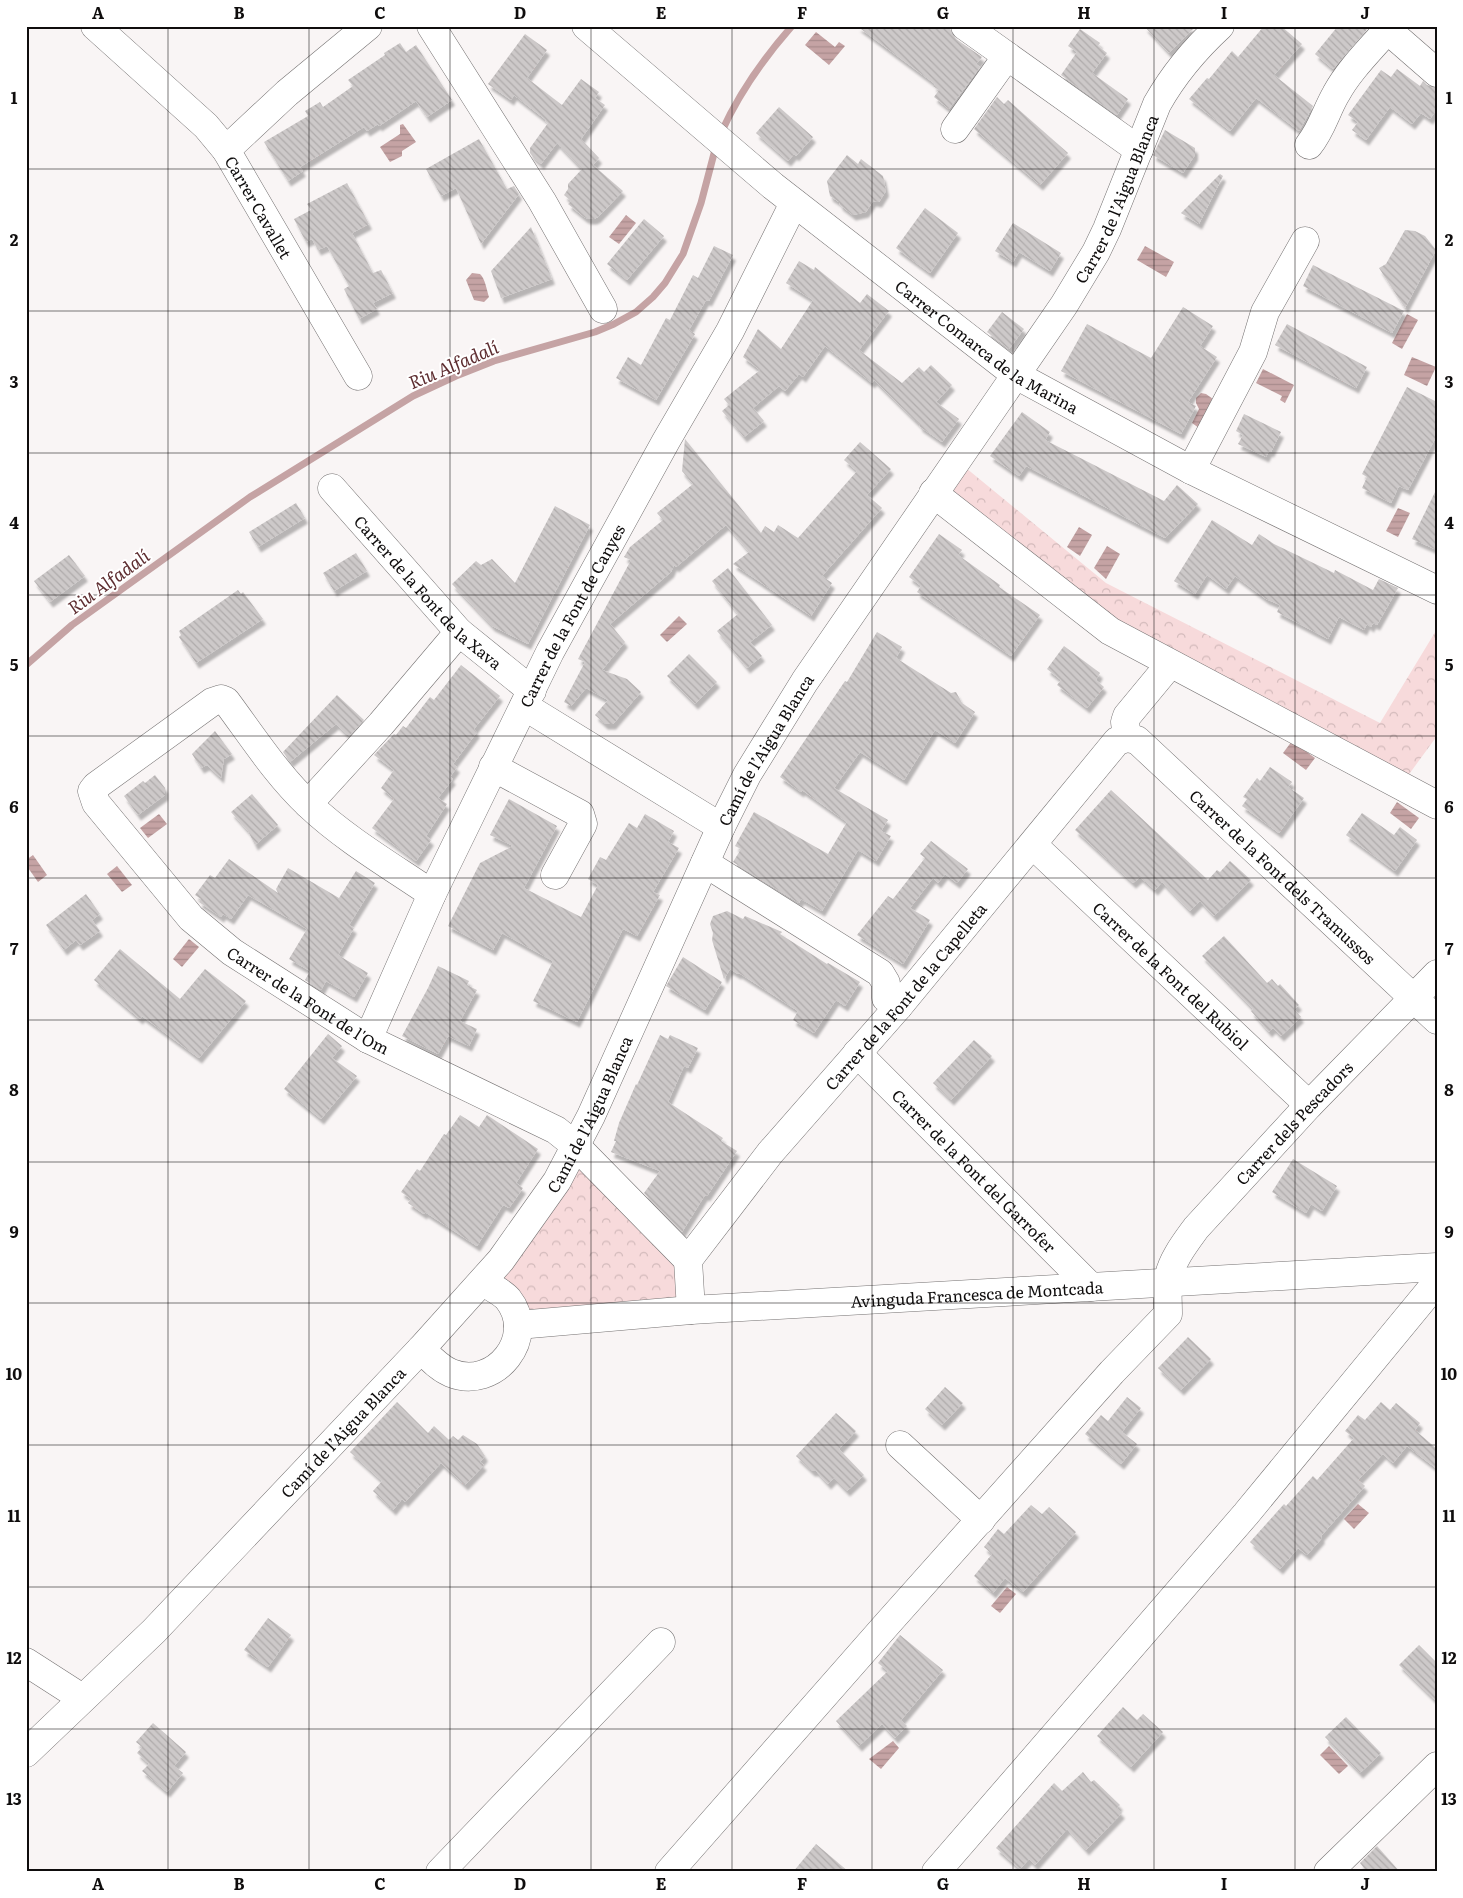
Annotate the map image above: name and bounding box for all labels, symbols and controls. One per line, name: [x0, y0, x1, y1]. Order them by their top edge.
text: A: [92, 0, 104, 24]
text: B: [233, 0, 245, 24]
text: C: [374, 0, 386, 24]
text: D: [514, 0, 526, 24]
text: E: [656, 0, 667, 24]
text: F: [797, 0, 807, 24]
text: G: [937, 0, 949, 24]
text: H: [1077, 0, 1091, 24]
text: I: [1221, 0, 1227, 24]
text: J: [1360, 0, 1370, 24]
text: 1: [11, 85, 18, 109]
text: 1: [1446, 85, 1453, 109]
street label: Carrer de l’Aigua Blanca: [1068, 110, 1164, 287]
street label: Carrer Cavallet: [220, 151, 298, 263]
text: 2: [10, 227, 19, 251]
text: 2: [1445, 227, 1454, 251]
street label: Carrer Comarca de la Marina: [890, 274, 1084, 419]
water label: Riu Alfadalí: [404, 333, 503, 395]
text: 3: [10, 369, 19, 393]
text: 3: [1445, 369, 1454, 393]
street label: Carrer de la Font de la Xava: [349, 509, 508, 675]
text: 4: [9, 510, 19, 534]
text: 4: [1444, 510, 1454, 534]
street label: Carrer de la Font de Canyes: [513, 520, 630, 711]
water label: Riu Alfadalí: [61, 542, 155, 620]
text: 5: [10, 652, 19, 676]
text: 5: [1445, 652, 1454, 676]
street label: Camí de l’Aigua Blanca: [712, 668, 819, 830]
street label: Carrer de la Font dels Tramussos: [1185, 783, 1382, 969]
text: 6: [9, 794, 19, 818]
text: 6: [1444, 794, 1454, 818]
street label: Carrer de la Font del Rubiol: [1088, 896, 1255, 1055]
street label: Carrer de la Font de la Capelleta: [819, 897, 992, 1095]
text: 7: [10, 936, 19, 960]
text: 7: [1445, 936, 1454, 960]
street label: Carrer de la Font de l'Om: [222, 940, 394, 1060]
street label: Camí de l’Aigua Blanca: [540, 1031, 638, 1198]
street label: Carrer dels Pescadors: [1230, 1055, 1358, 1190]
text: 8: [9, 1077, 19, 1101]
text: 8: [1444, 1077, 1454, 1101]
street label: Carrer de la Font del Garrofer: [887, 1083, 1062, 1258]
text: 9: [9, 1219, 19, 1243]
text: 9: [1444, 1219, 1454, 1243]
street label: Avinguda Francesca de Montcada: [850, 1274, 1104, 1313]
text: 10: [6, 1361, 22, 1385]
street label: Camí de l’Aigua Blanca: [274, 1361, 411, 1503]
text: 10: [1441, 1361, 1457, 1385]
text: 11: [7, 1503, 21, 1527]
text: 11: [1442, 1503, 1456, 1527]
text: 12: [6, 1645, 22, 1669]
text: 12: [1441, 1645, 1457, 1669]
text: 13: [6, 1786, 22, 1810]
text: 13: [1441, 1786, 1457, 1810]
text: A: [92, 1871, 104, 1895]
text: B: [233, 1871, 245, 1895]
text: C: [374, 1871, 386, 1895]
text: D: [514, 1871, 526, 1895]
text: E: [656, 1871, 667, 1895]
text: F: [797, 1871, 807, 1895]
text: G: [937, 1871, 949, 1895]
text: H: [1077, 1871, 1091, 1895]
text: I: [1221, 1871, 1227, 1895]
text: J: [1360, 1871, 1370, 1895]

